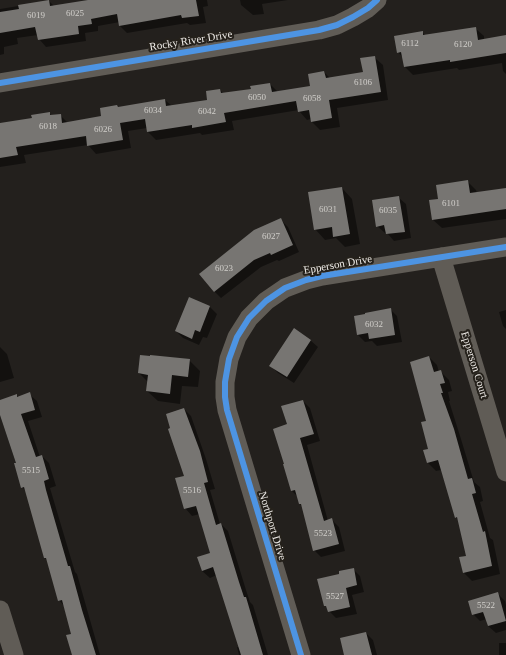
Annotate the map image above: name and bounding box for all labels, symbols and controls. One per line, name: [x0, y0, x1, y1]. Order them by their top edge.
house number: 6025: [66, 9, 84, 19]
house number: 6019: [27, 11, 45, 21]
street label: Rocky River Drive: [149, 28, 233, 54]
house number: 6112: [401, 39, 419, 49]
house number: 6120: [454, 40, 472, 50]
house number: 6106: [354, 78, 372, 88]
house number: 6050: [248, 93, 266, 103]
house number: 6058: [303, 94, 321, 104]
house number: 6034: [144, 106, 162, 116]
house number: 6042: [198, 107, 216, 117]
house number: 6018: [39, 122, 57, 132]
house number: 6026: [94, 125, 112, 135]
house number: 6101: [442, 199, 460, 209]
house number: 6031: [319, 205, 337, 215]
house number: 6035: [379, 206, 397, 216]
house number: 6027: [262, 232, 280, 242]
street label: Epperson Drive: [303, 252, 373, 278]
house number: 6023: [215, 264, 233, 274]
house number: 6032: [365, 320, 383, 330]
street label: Epperson Court: [458, 330, 490, 400]
house number: 5515: [22, 466, 40, 476]
house number: 5516: [183, 486, 201, 496]
street label: Northport Drive: [255, 490, 289, 562]
house number: 5523: [314, 529, 332, 539]
house number: 5527: [326, 592, 344, 602]
house number: 5522: [477, 601, 495, 611]

